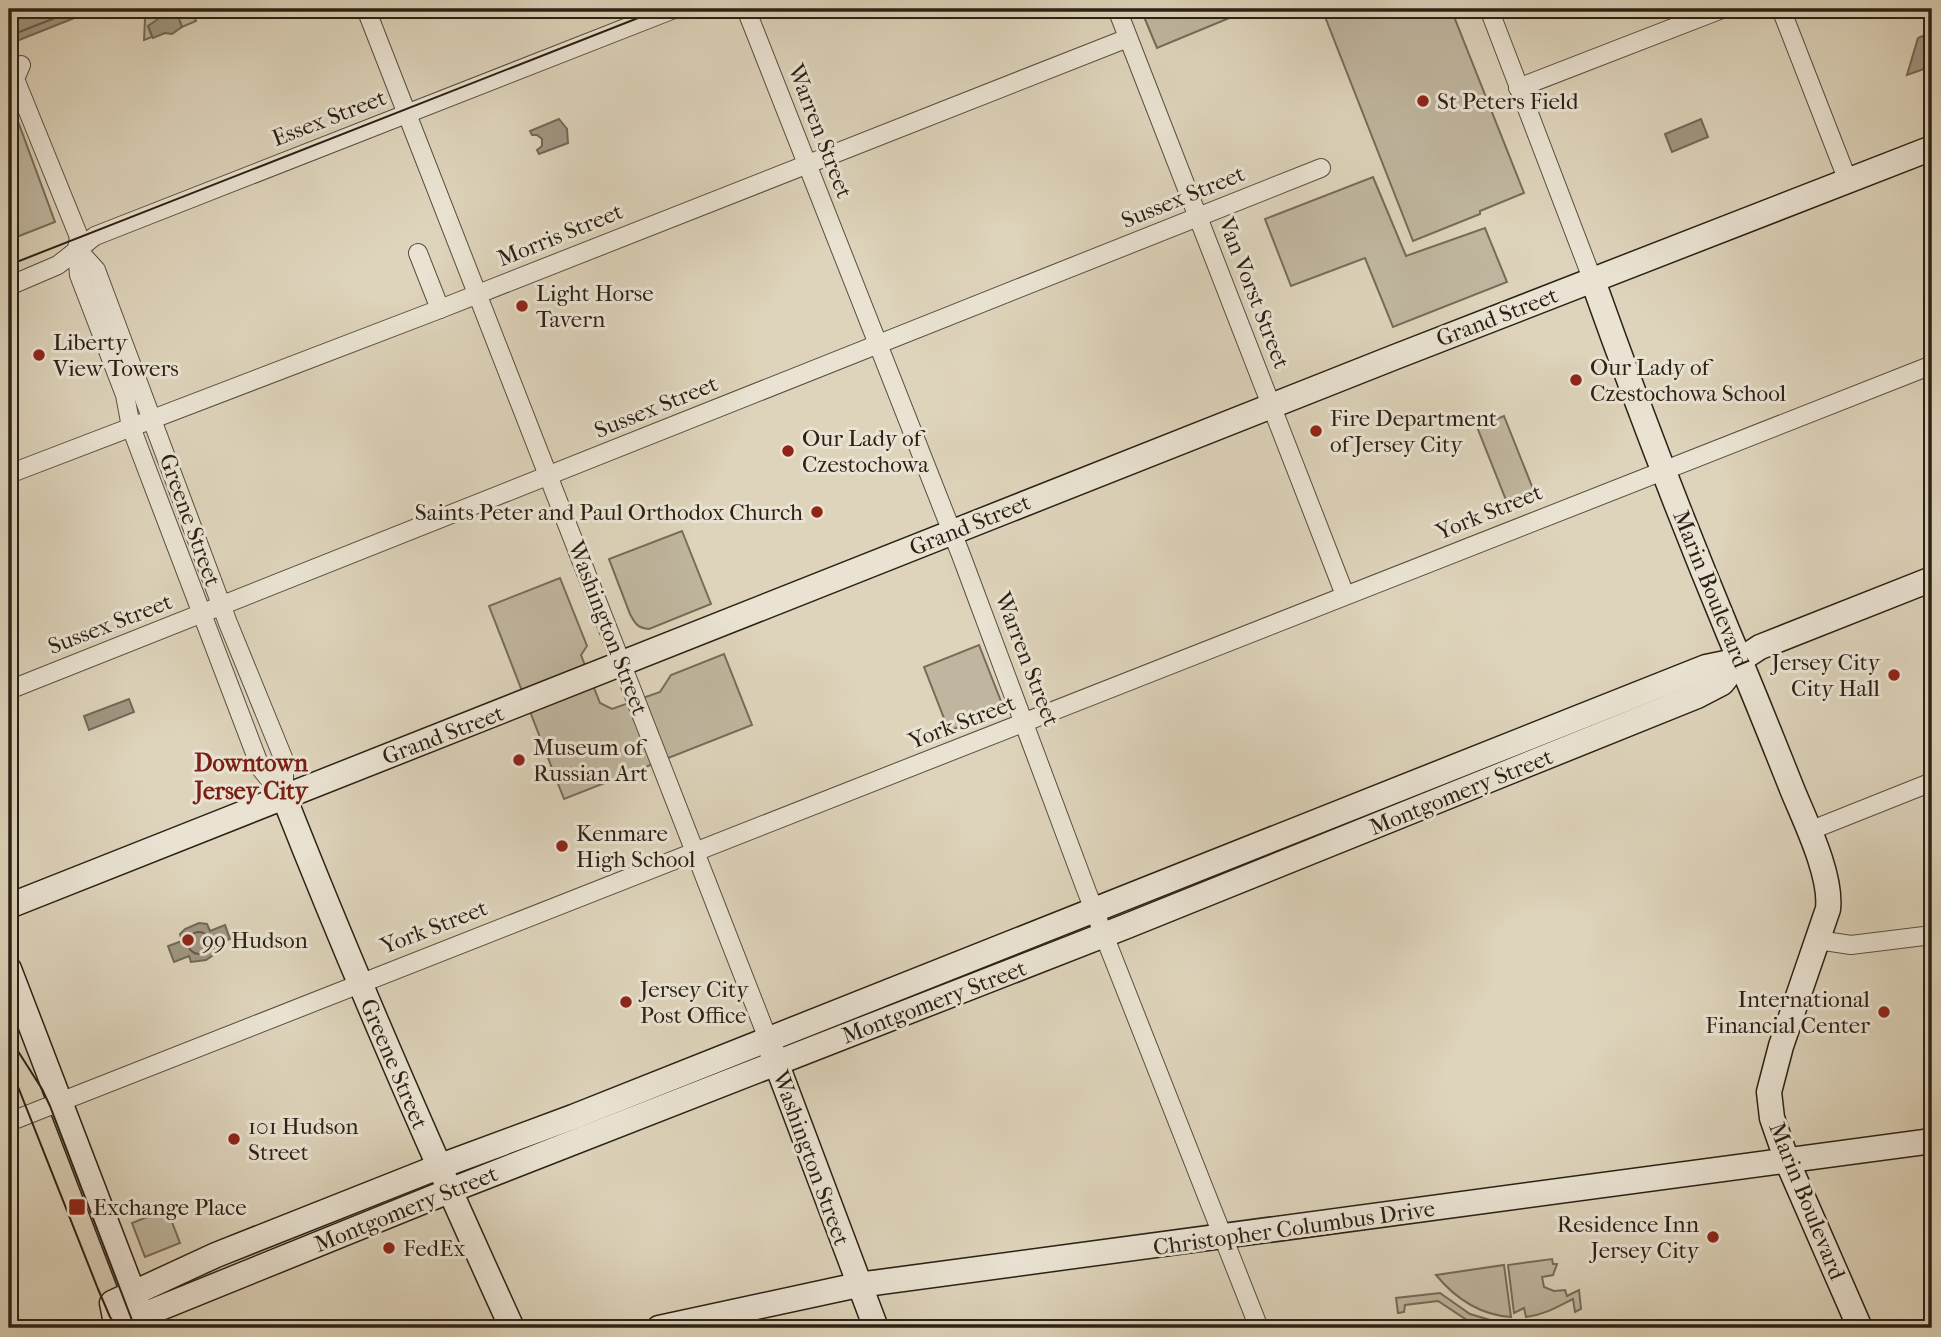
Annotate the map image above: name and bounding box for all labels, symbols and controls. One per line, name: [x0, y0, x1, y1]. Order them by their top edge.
street label: Warren Street: [782, 59, 858, 202]
street label: Essex Street: [268, 84, 390, 152]
place label: St Peters Field: [1437, 88, 1579, 115]
marker: St Peters Field: [1415, 93, 1431, 109]
street label: Sussex Street: [1117, 160, 1249, 234]
street label: Morris Street: [493, 198, 627, 272]
street label: Van Vorst Street: [1212, 213, 1295, 372]
place label: Light Horse Tavern: [536, 280, 654, 333]
street label: Grand Street: [1432, 281, 1562, 353]
marker: Light Horse Tavern: [514, 298, 530, 314]
place label: Liberty View Towers: [52, 329, 179, 382]
marker: Liberty View Towers: [31, 347, 47, 363]
place label: Our Lady of Czestochowa School: [1590, 354, 1787, 407]
street label: Sussex Street: [590, 370, 722, 444]
marker: Our Lady of Czestochowa School: [1568, 372, 1584, 388]
place label: Fire Department of Jersey City: [1330, 405, 1497, 458]
marker: Fire Department of Jersey City: [1308, 423, 1324, 439]
place label: Our Lady of Czestochowa: [802, 425, 929, 478]
marker: Our Lady of Czestochowa: [780, 443, 796, 459]
street label: Greene Street: [154, 450, 226, 590]
street label: York Street: [1431, 478, 1546, 546]
street label: Grand Street: [906, 488, 1034, 562]
place label: Saints Peter and Paul Orthodox Church: [415, 499, 803, 526]
marker: Saints Peter and Paul Orthodox Church: [809, 504, 825, 520]
street label: Marin Boulevard: [1667, 506, 1755, 672]
street label: Washington Street: [562, 536, 654, 719]
street label: Warren Street: [989, 587, 1065, 730]
street label: Sussex Street: [44, 588, 176, 660]
place label: Jersey City City Hall: [1770, 649, 1881, 702]
marker: Jersey City City Hall: [1886, 667, 1902, 683]
street label: York Street: [904, 689, 1019, 755]
street label: Grand Street: [378, 699, 508, 771]
place label: Museum of Russian Art: [533, 734, 648, 787]
street label: Montgomery Street: [1365, 743, 1557, 841]
district label: Downtown Jersey City: [192, 749, 309, 805]
marker: Museum of Russian Art: [511, 752, 527, 768]
place label: Kenmare High School: [576, 820, 696, 873]
marker: Kenmare High School: [554, 838, 570, 854]
street label: York Street: [376, 894, 491, 960]
place label: 99 Hudson: [202, 927, 308, 954]
marker: 99 Hudson: [180, 932, 196, 948]
street label: Montgomery Street: [838, 954, 1030, 1050]
place label: Jersey City Post Office: [638, 976, 749, 1029]
place label: International Financial Center: [1705, 986, 1871, 1039]
marker: Jersey City Post Office: [618, 994, 634, 1010]
street label: Greene Street: [354, 995, 434, 1133]
marker: International Financial Center: [1876, 1004, 1892, 1020]
street label: Washington Street: [766, 1066, 855, 1249]
place label: 101 Hudson Street: [248, 1113, 359, 1166]
street label: Marin Boulevard: [1763, 1118, 1851, 1284]
marker: 101 Hudson Street: [226, 1131, 242, 1147]
street label: Montgomery Street: [310, 1160, 502, 1258]
place label: Exchange Place: [93, 1194, 247, 1221]
street label: Christopher Columbus Drive: [1151, 1195, 1437, 1261]
marker: Exchange Place: [67, 1197, 87, 1217]
place label: Residence Inn Jersey City: [1557, 1211, 1700, 1264]
marker: Residence Inn Jersey City: [1705, 1229, 1721, 1245]
place label: FedEx: [403, 1235, 465, 1262]
marker: FedEx: [381, 1240, 397, 1256]

